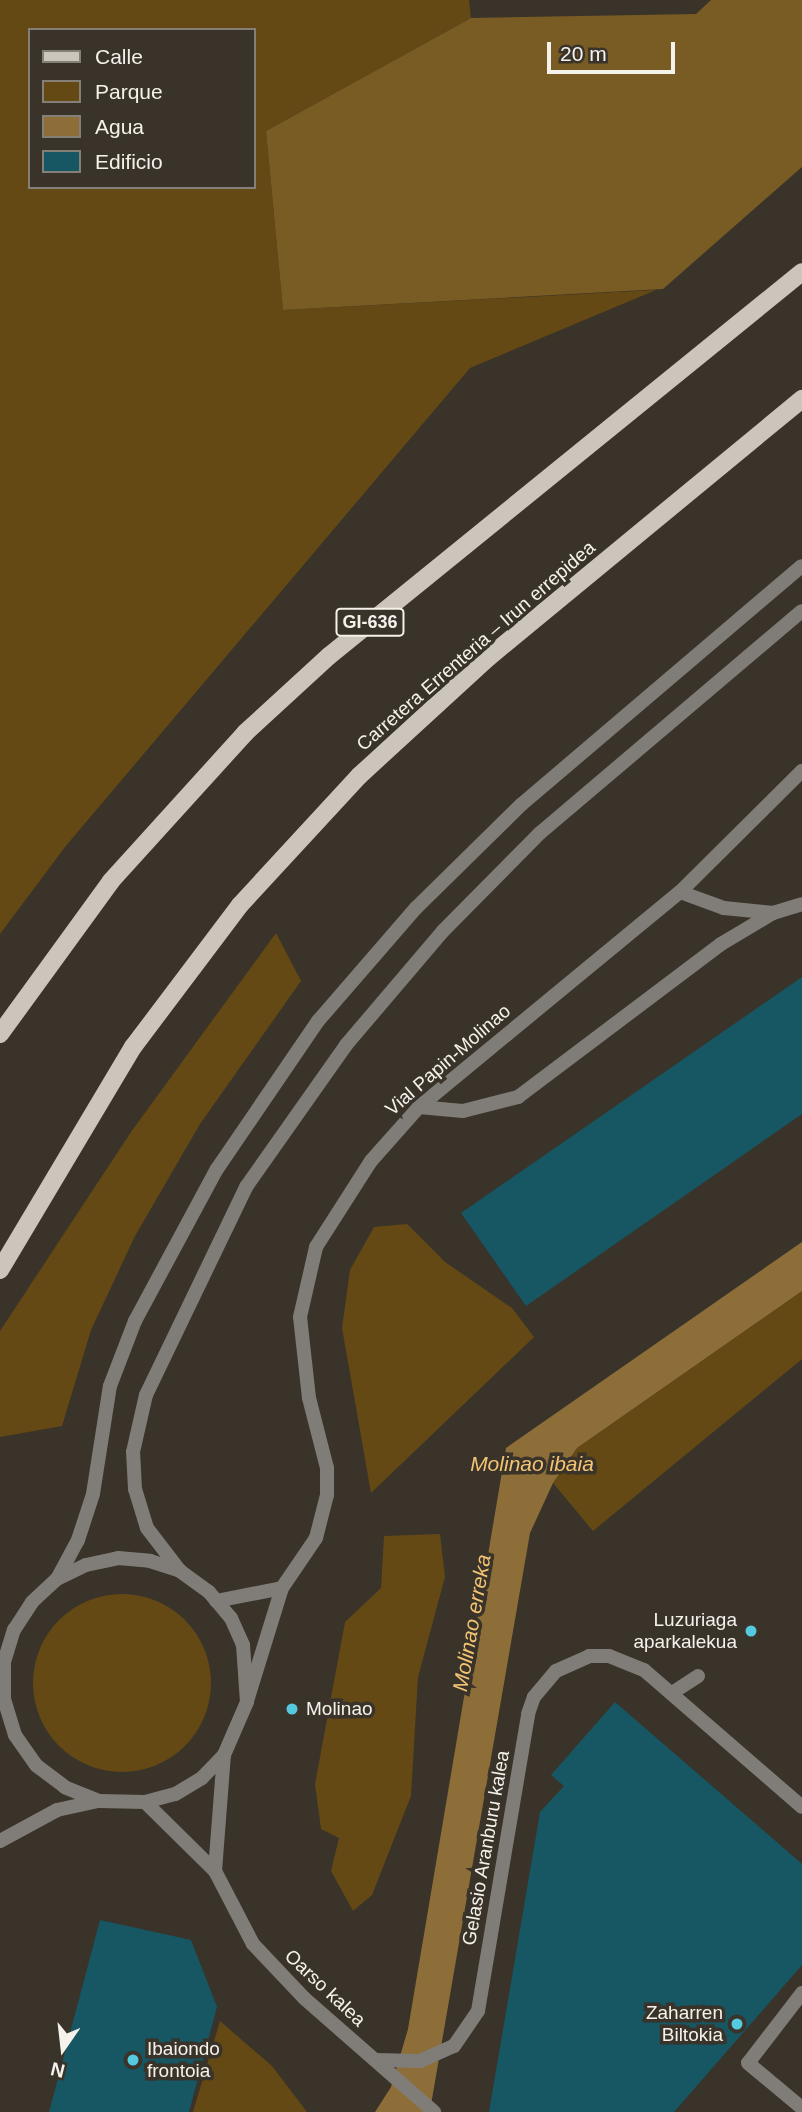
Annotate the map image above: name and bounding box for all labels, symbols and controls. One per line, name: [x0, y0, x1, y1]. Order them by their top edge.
legend: [28, 28, 256, 189]
scale bar: [550, 28, 678, 72]
text: 20 m: [560, 42, 607, 65]
text: Calle: [95, 45, 143, 68]
text: Parque: [95, 80, 163, 103]
text: Agua: [95, 115, 144, 138]
text: Edificio: [95, 150, 163, 173]
street label: Carretera Errenteria – Irun errepidea: [352, 536, 600, 756]
road number: GI-636: [335, 608, 405, 636]
street label: Vial Papin-Molinao: [381, 1000, 515, 1120]
water label: Molinao ibaia: [470, 1451, 594, 1477]
water label: Molinao erreka: [448, 1552, 496, 1694]
place label: Luzuriaga aparkalekua: [633, 1609, 737, 1653]
marker: Luzuriaga aparkalekua: [743, 1623, 759, 1639]
place label: Molinao: [306, 1698, 373, 1720]
marker: Molinao: [284, 1701, 300, 1717]
street label: Gelasio Aranburu kalea: [458, 1748, 514, 1948]
street label: Oarso kalea: [280, 1945, 370, 2031]
place label: Zaharren Biltokia: [646, 2002, 723, 2046]
north arrow: [28, 2014, 98, 2084]
marker: Zaharren Biltokia: [729, 2016, 745, 2032]
place label: Ibaiondo frontoia: [147, 2038, 220, 2082]
marker: Ibaiondo frontoia: [125, 2052, 141, 2068]
text: N: [49, 2058, 67, 2082]

